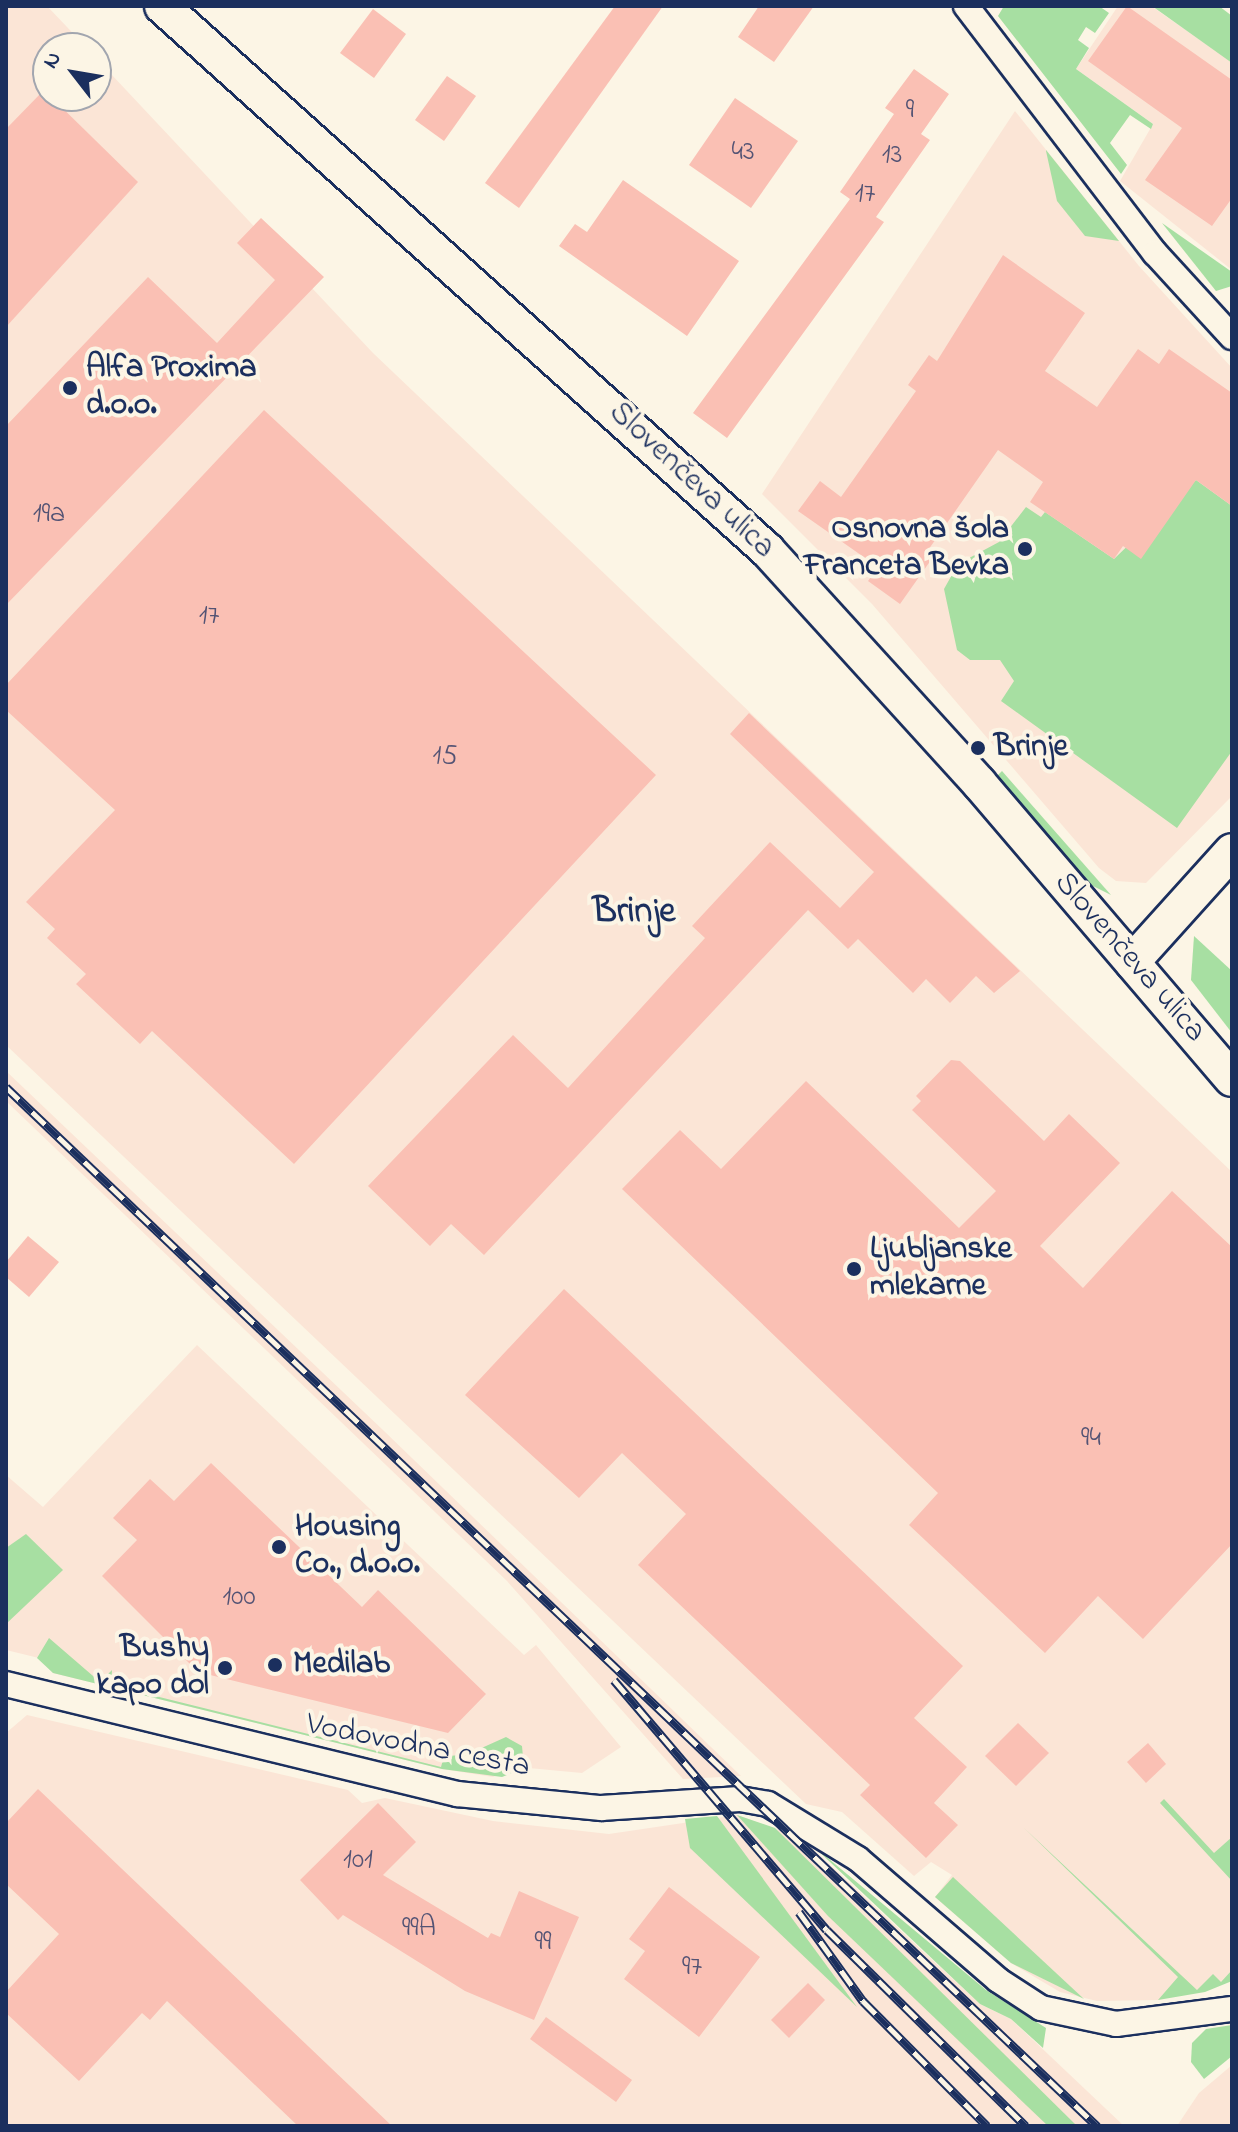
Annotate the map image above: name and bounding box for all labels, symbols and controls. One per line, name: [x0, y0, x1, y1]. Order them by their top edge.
north arrow: [32, 32, 112, 112]
text: N: [36, 46, 71, 75]
house number: 9: [906, 94, 914, 128]
house number: 43: [731, 136, 755, 170]
house number: 13: [882, 139, 902, 173]
house number: 17: [855, 178, 875, 212]
place label: Alfa Proxima d.o.o.: [86, 351, 257, 426]
marker: Alfa Proxima d.o.o.: [61, 379, 79, 397]
street label: Slovenčeva ulica: [600, 394, 782, 568]
house number: 19a: [33, 498, 65, 532]
place label: Osnovna šola Franceta Bevka: [804, 512, 1009, 587]
marker: Osnovna šola Franceta Bevka: [1016, 540, 1034, 558]
house number: 17: [199, 600, 219, 634]
place label: Brinje: [994, 729, 1068, 767]
marker: Brinje: [969, 739, 987, 757]
house number: 15: [433, 740, 457, 774]
street label: Slovenčeva ulica: [1045, 865, 1213, 1051]
district label: Brinje: [593, 891, 675, 935]
place label: Ljubljanske mlekarne: [870, 1232, 1012, 1307]
marker: Ljubljanske mlekarne: [845, 1260, 863, 1278]
house number: 94: [1081, 1422, 1101, 1456]
place label: Housing Co., d.o.o.: [295, 1510, 420, 1585]
marker: Housing Co., d.o.o.: [270, 1538, 288, 1556]
house number: 100: [222, 1581, 256, 1615]
place label: Bushy kapo dol: [97, 1631, 209, 1706]
place label: Medilab: [293, 1646, 390, 1684]
marker: Medilab: [264, 1654, 286, 1676]
marker: Bushy kapo dol: [216, 1659, 234, 1677]
street label: Vodovodna cesta: [303, 1706, 533, 1788]
house number: 101: [343, 1844, 373, 1878]
house number: 99A: [402, 1912, 436, 1946]
house number: 99: [535, 1926, 551, 1960]
house number: 97: [682, 1951, 702, 1985]

